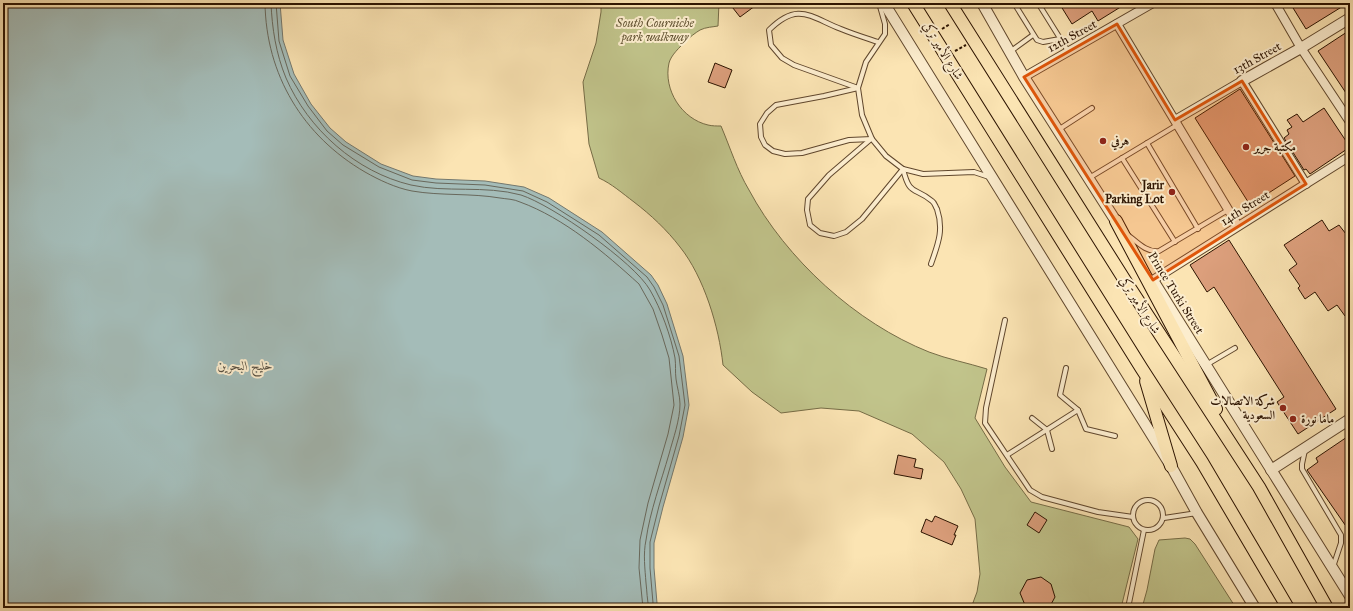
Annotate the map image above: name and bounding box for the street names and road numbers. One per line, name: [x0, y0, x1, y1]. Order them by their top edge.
street label: 12th Street: [1045, 16, 1100, 55]
street label: شارع الأمير تركي: [916, 19, 968, 84]
street label: 13th Street: [1230, 39, 1284, 77]
street label: 14th Street: [1218, 187, 1273, 228]
street label: Prince Turki Street: [1145, 249, 1207, 337]
street label: شارع الأمير تركي: [1113, 273, 1165, 338]

